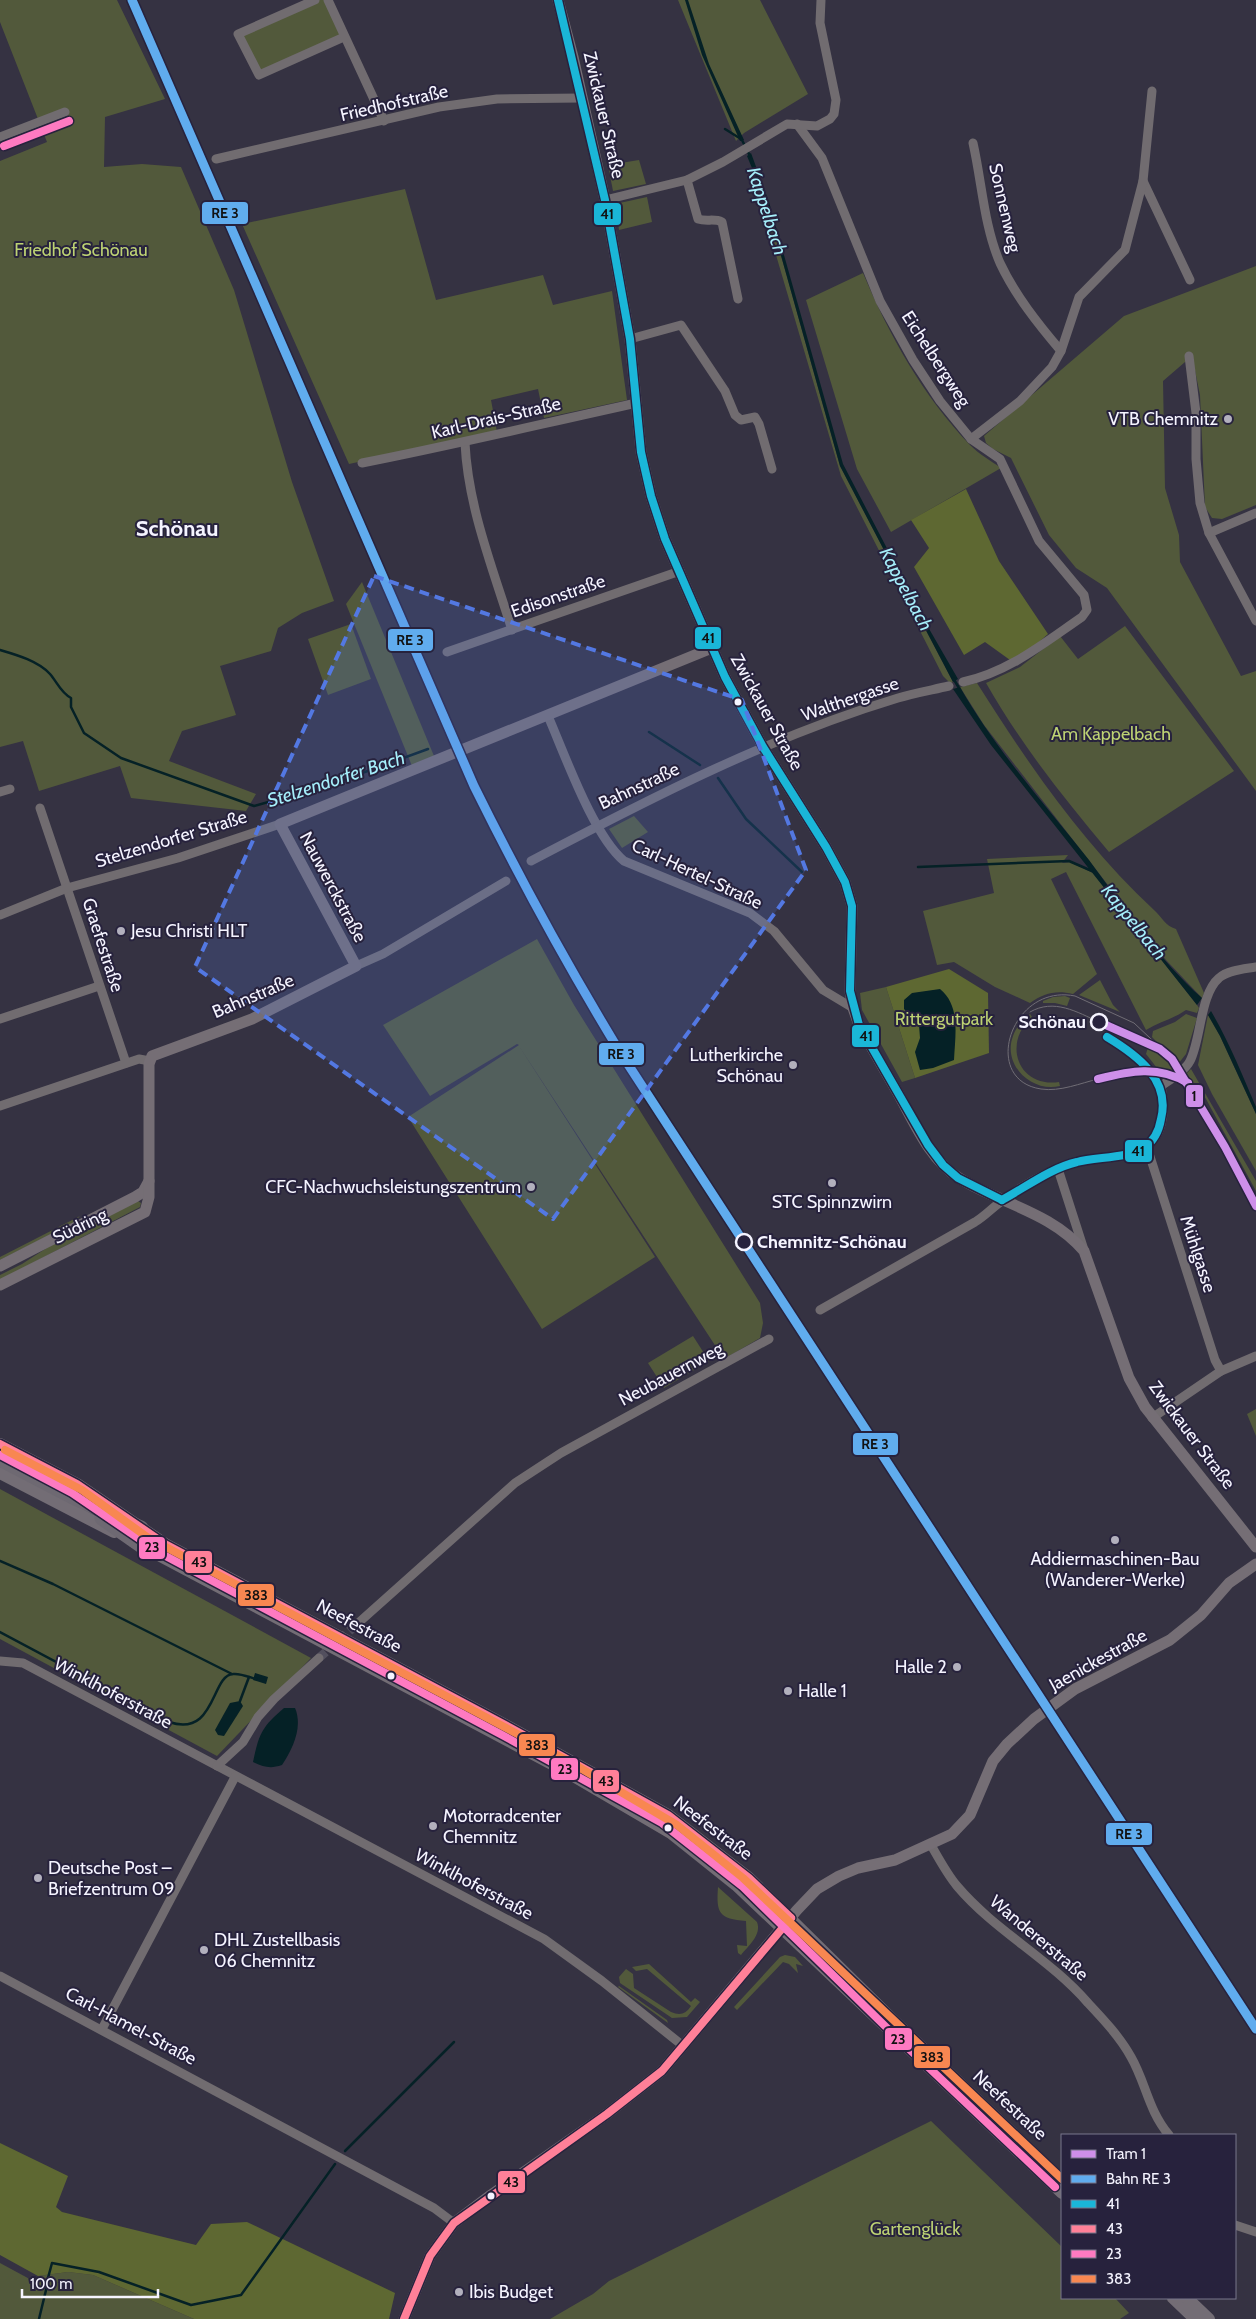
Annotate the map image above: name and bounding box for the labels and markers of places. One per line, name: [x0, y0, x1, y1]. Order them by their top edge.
place label: VTB Chemnitz: [1108, 408, 1219, 430]
marker: VTB Chemnitz: [1222, 413, 1234, 425]
unlabelled marker: [733, 697, 743, 707]
place label: Jesu Christi HLT: [130, 920, 248, 942]
marker: Jesu Christi HLT: [115, 925, 127, 937]
place label: Schönau: [1018, 1011, 1086, 1033]
marker: Schönau: [1090, 1013, 1108, 1031]
place label: Lutherkirche Schönau: [689, 1044, 783, 1087]
marker: Lutherkirche Schönau: [787, 1059, 799, 1071]
place label: CFC-Nachwuchsleistungszentrum: [265, 1176, 521, 1198]
marker: STC Spinnzwirn: [826, 1177, 838, 1189]
marker: CFC-Nachwuchsleistungszentrum: [525, 1181, 537, 1193]
place label: STC Spinnzwirn: [772, 1191, 892, 1213]
place label: Chemnitz-Schönau: [757, 1231, 907, 1253]
marker: Chemnitz-Schönau: [735, 1233, 753, 1251]
marker: Addiermaschinen-Bau (Wanderer-Werke): [1109, 1534, 1121, 1546]
place label: Addiermaschinen-Bau (Wanderer-Werke): [1030, 1548, 1200, 1591]
place label: Halle 2: [895, 1656, 947, 1678]
marker: Halle 2: [951, 1661, 963, 1673]
unlabelled marker: [386, 1671, 396, 1681]
place label: Halle 1: [798, 1680, 847, 1702]
marker: Halle 1: [782, 1685, 794, 1697]
place label: Motorradcenter Chemnitz: [443, 1805, 561, 1848]
marker: Motorradcenter Chemnitz: [427, 1820, 439, 1832]
unlabelled marker: [663, 1823, 673, 1833]
place label: Deutsche Post – Briefzentrum 09: [48, 1857, 175, 1900]
marker: Deutsche Post – Briefzentrum 09: [32, 1872, 44, 1884]
place label: DHL Zustellbasis 06 Chemnitz: [214, 1929, 340, 1972]
marker: DHL Zustellbasis 06 Chemnitz: [198, 1944, 210, 1956]
unlabelled marker: [486, 2191, 496, 2201]
place label: Ibis Budget: [469, 2281, 553, 2303]
marker: Ibis Budget: [453, 2286, 465, 2298]

